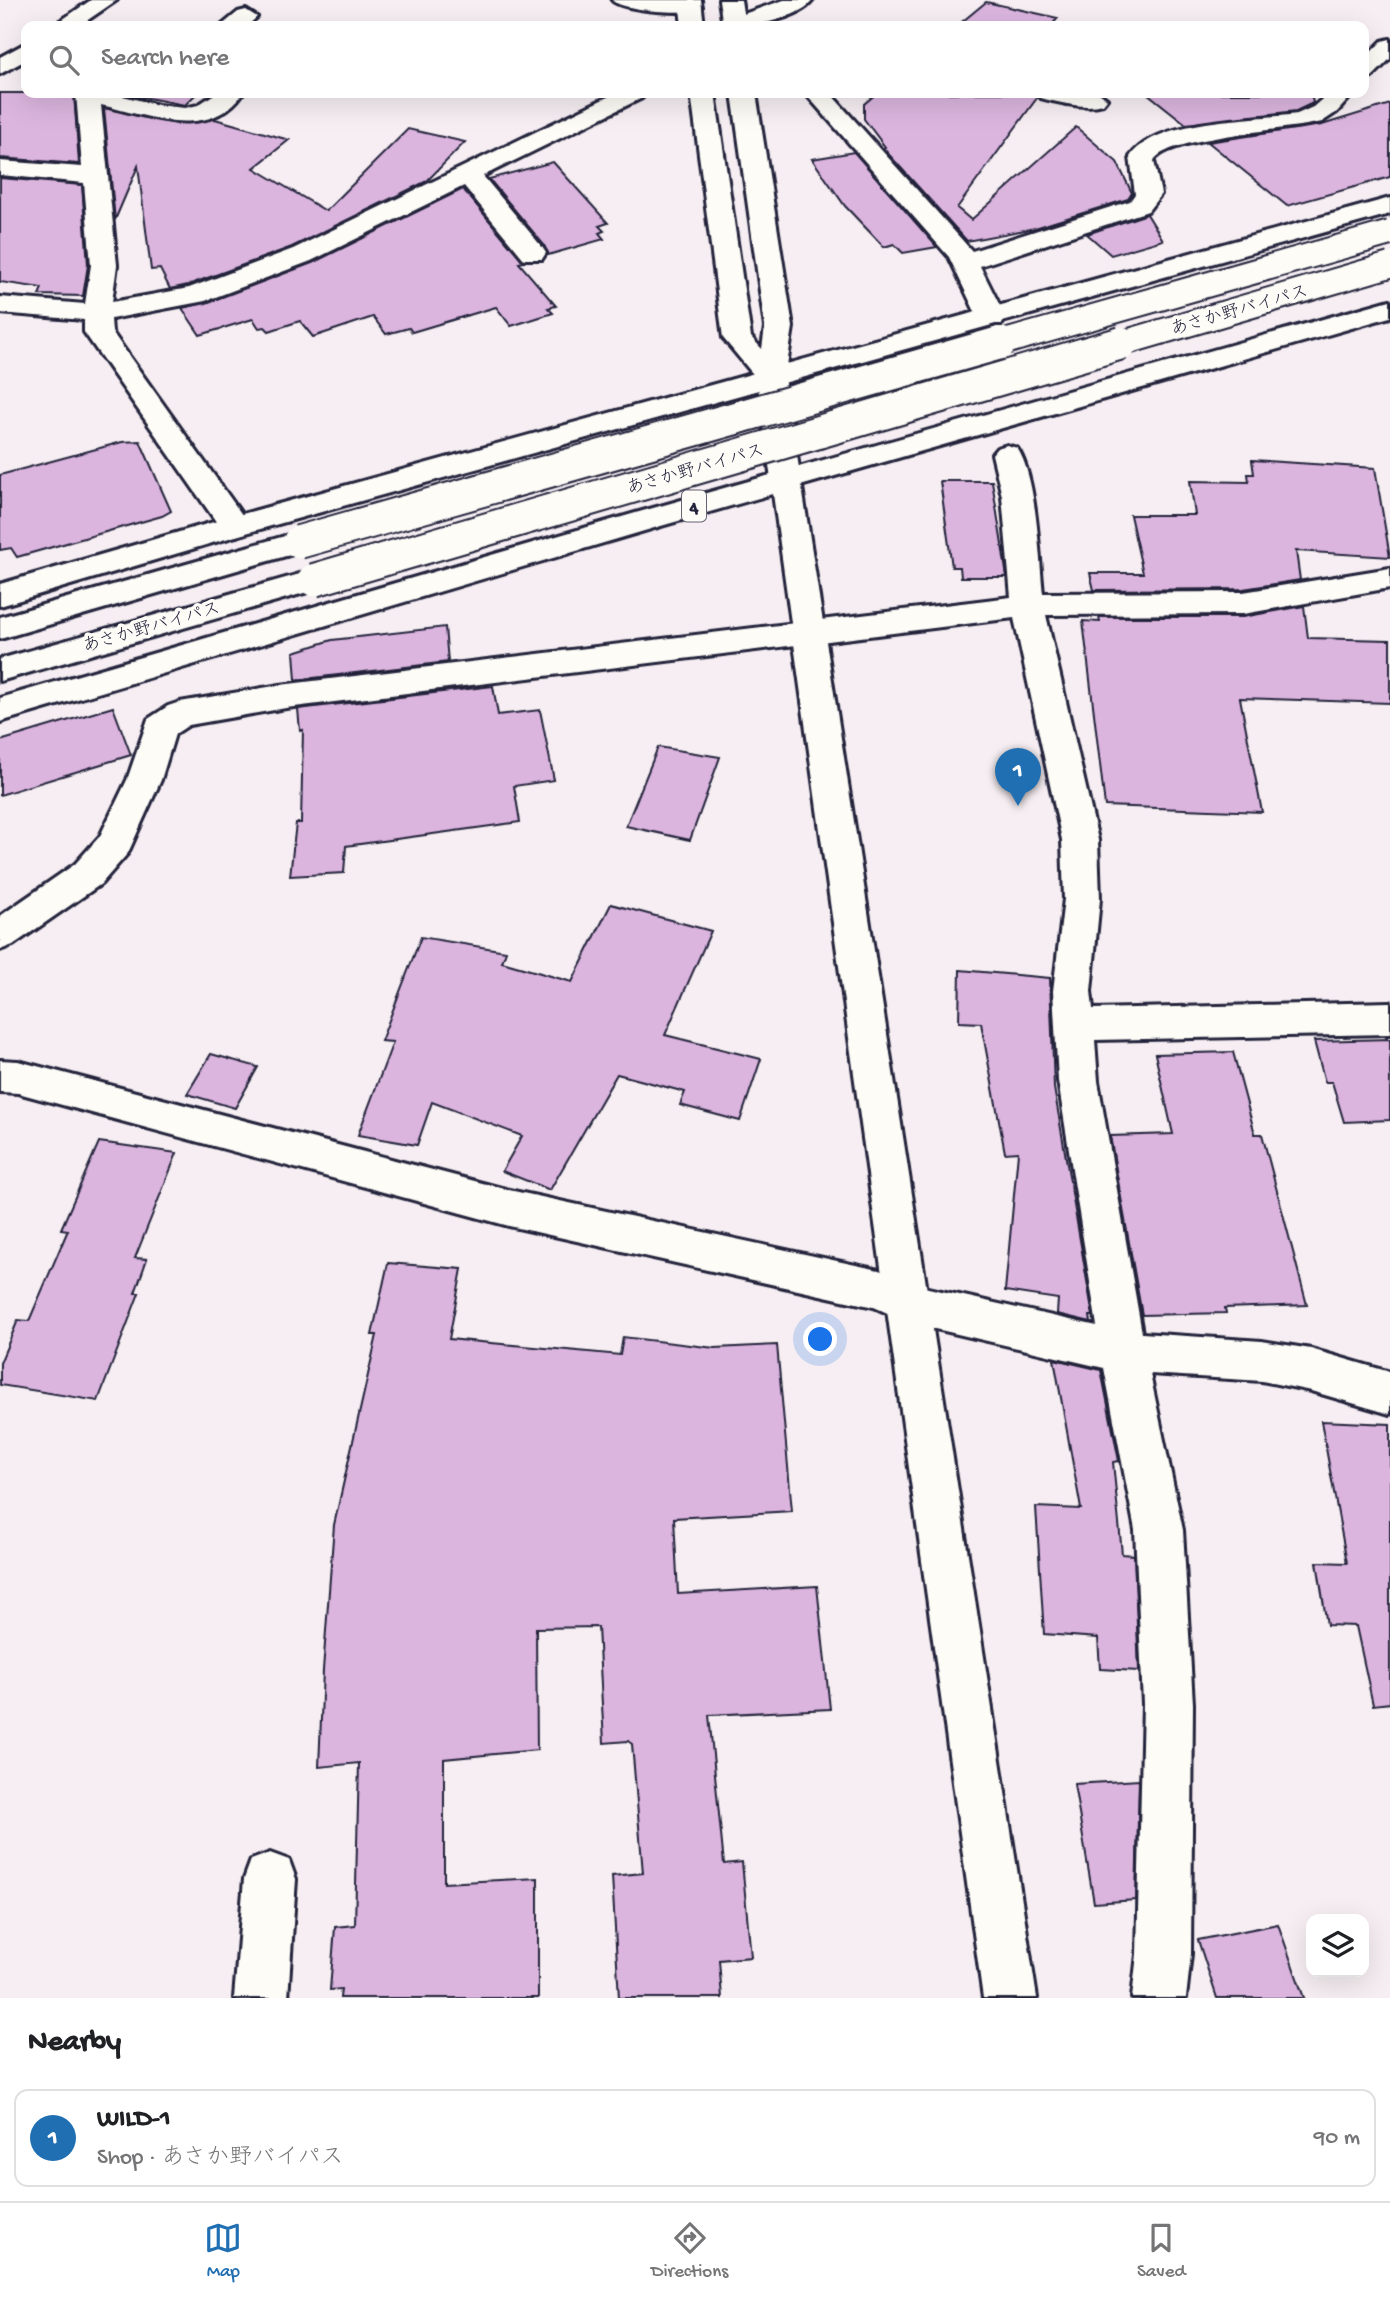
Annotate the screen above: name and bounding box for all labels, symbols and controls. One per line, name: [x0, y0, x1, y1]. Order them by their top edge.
search box: [21, 21, 1369, 98]
icon: search: [45, 41, 83, 79]
text: Search here: [101, 44, 229, 75]
street label: あさか野バイパス: [1168, 281, 1311, 341]
street label: あさか野バイパス: [624, 440, 767, 500]
road number: 4: [682, 491, 706, 522]
street label: あさか野バイパス: [80, 598, 223, 658]
pin: 1: [995, 748, 1041, 806]
your location: [803, 1322, 837, 1356]
map controls: [1306, 1914, 1369, 1977]
button: layers: [1306, 1914, 1369, 1977]
text: Nearby: [28, 2026, 121, 2061]
text: WILD-1: [97, 2105, 170, 2136]
text: 1: [48, 2125, 58, 2152]
text: 90 m: [1314, 2125, 1360, 2152]
text: Shop · あさか野バイパス: [97, 2145, 344, 2172]
tab: Map: [204, 2219, 242, 2284]
tab: Directions: [651, 2219, 728, 2284]
tab: Saved: [1137, 2219, 1186, 2284]

